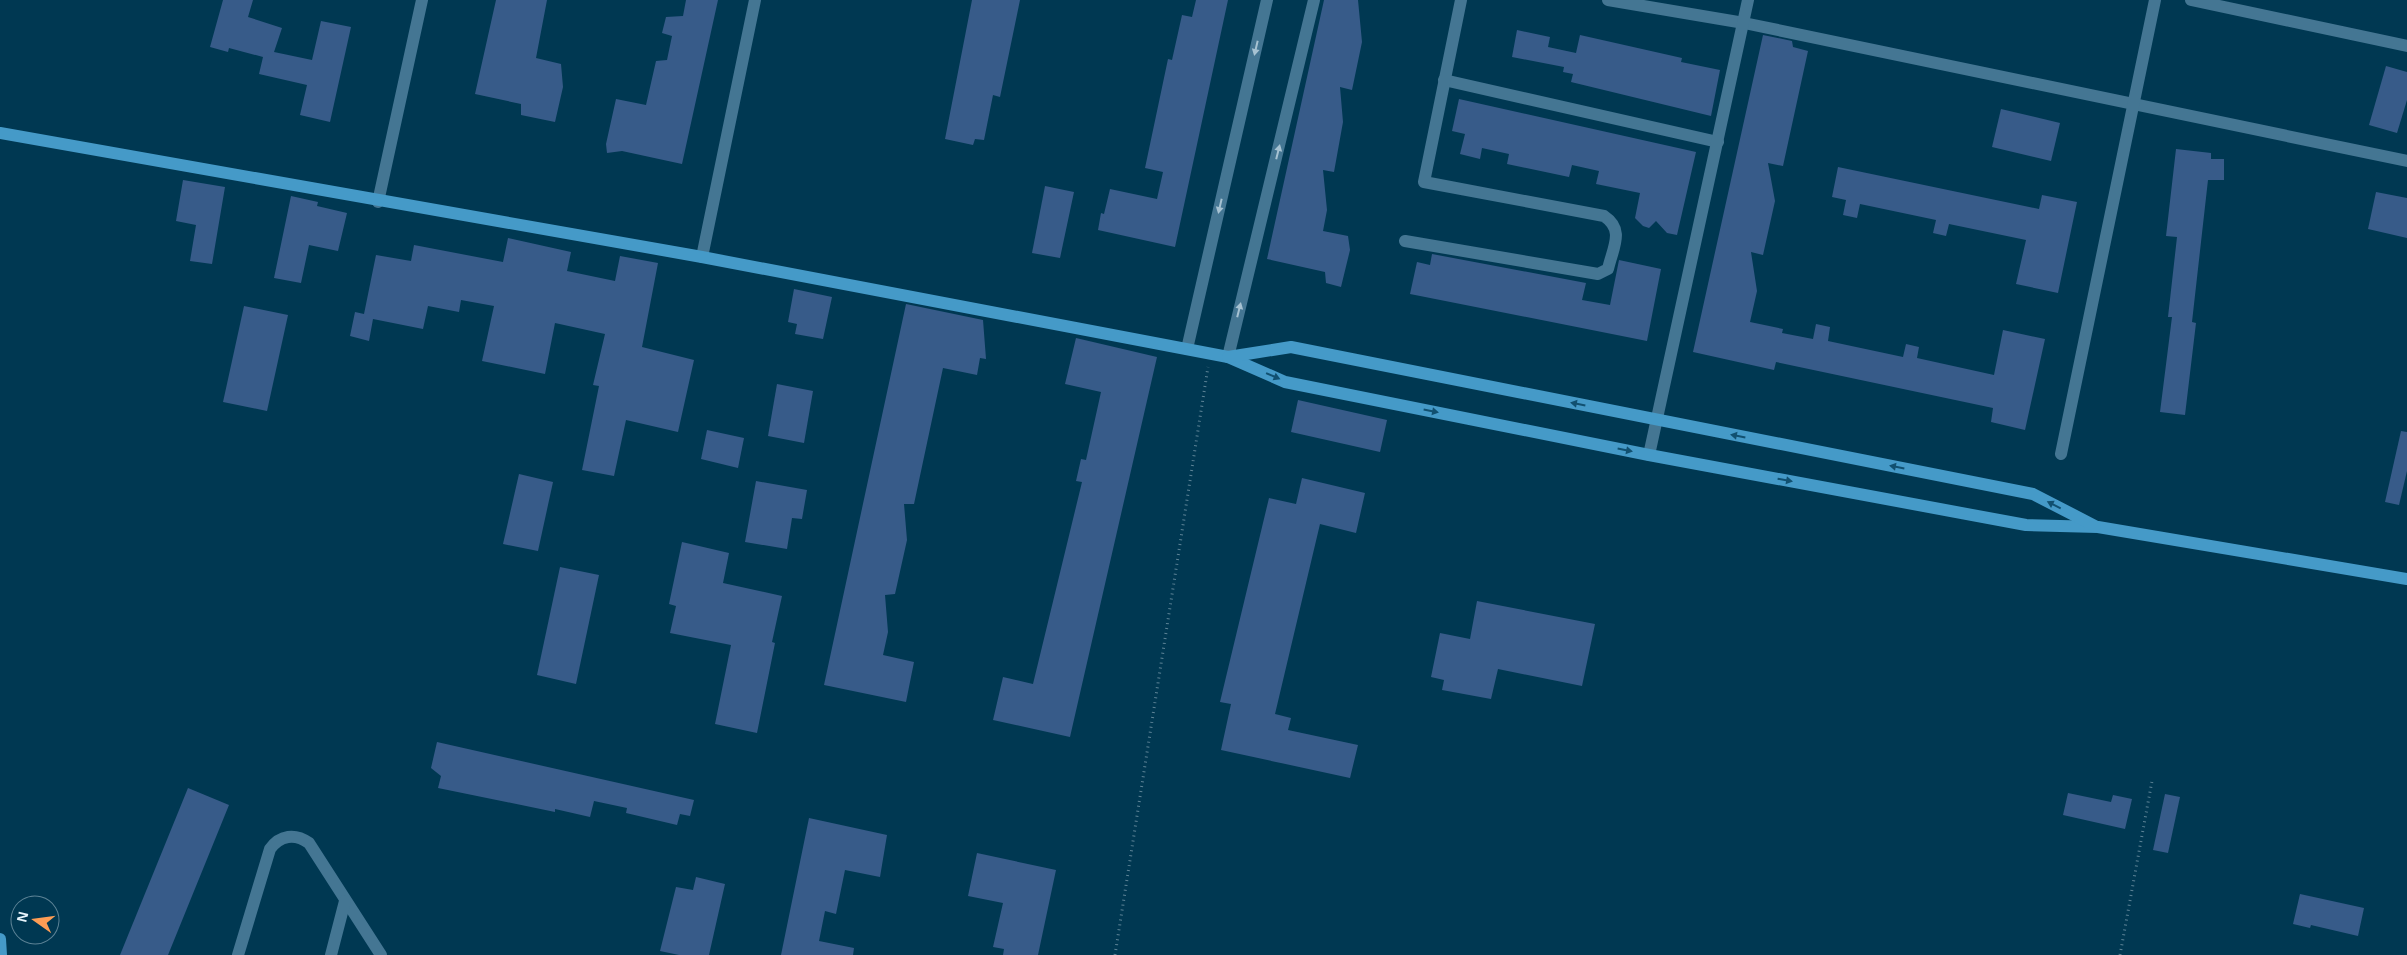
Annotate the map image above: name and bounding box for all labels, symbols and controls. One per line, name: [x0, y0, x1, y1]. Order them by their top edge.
one-way arrow: [1252, 40, 1260, 55]
one-way arrow: [1274, 144, 1282, 159]
one-way arrow: [1216, 198, 1224, 213]
one-way arrow: [1236, 302, 1244, 317]
one-way arrow: [1266, 373, 1280, 381]
one-way arrow: [1571, 400, 1586, 408]
one-way arrow: [1424, 408, 1440, 416]
one-way arrow: [1729, 431, 1745, 439]
one-way arrow: [1617, 447, 1633, 455]
one-way arrow: [1890, 463, 1905, 471]
one-way arrow: [1777, 477, 1793, 485]
one-way arrow: [2047, 501, 2062, 509]
north arrow: [10, 895, 60, 945]
text: N: [13, 910, 31, 924]

